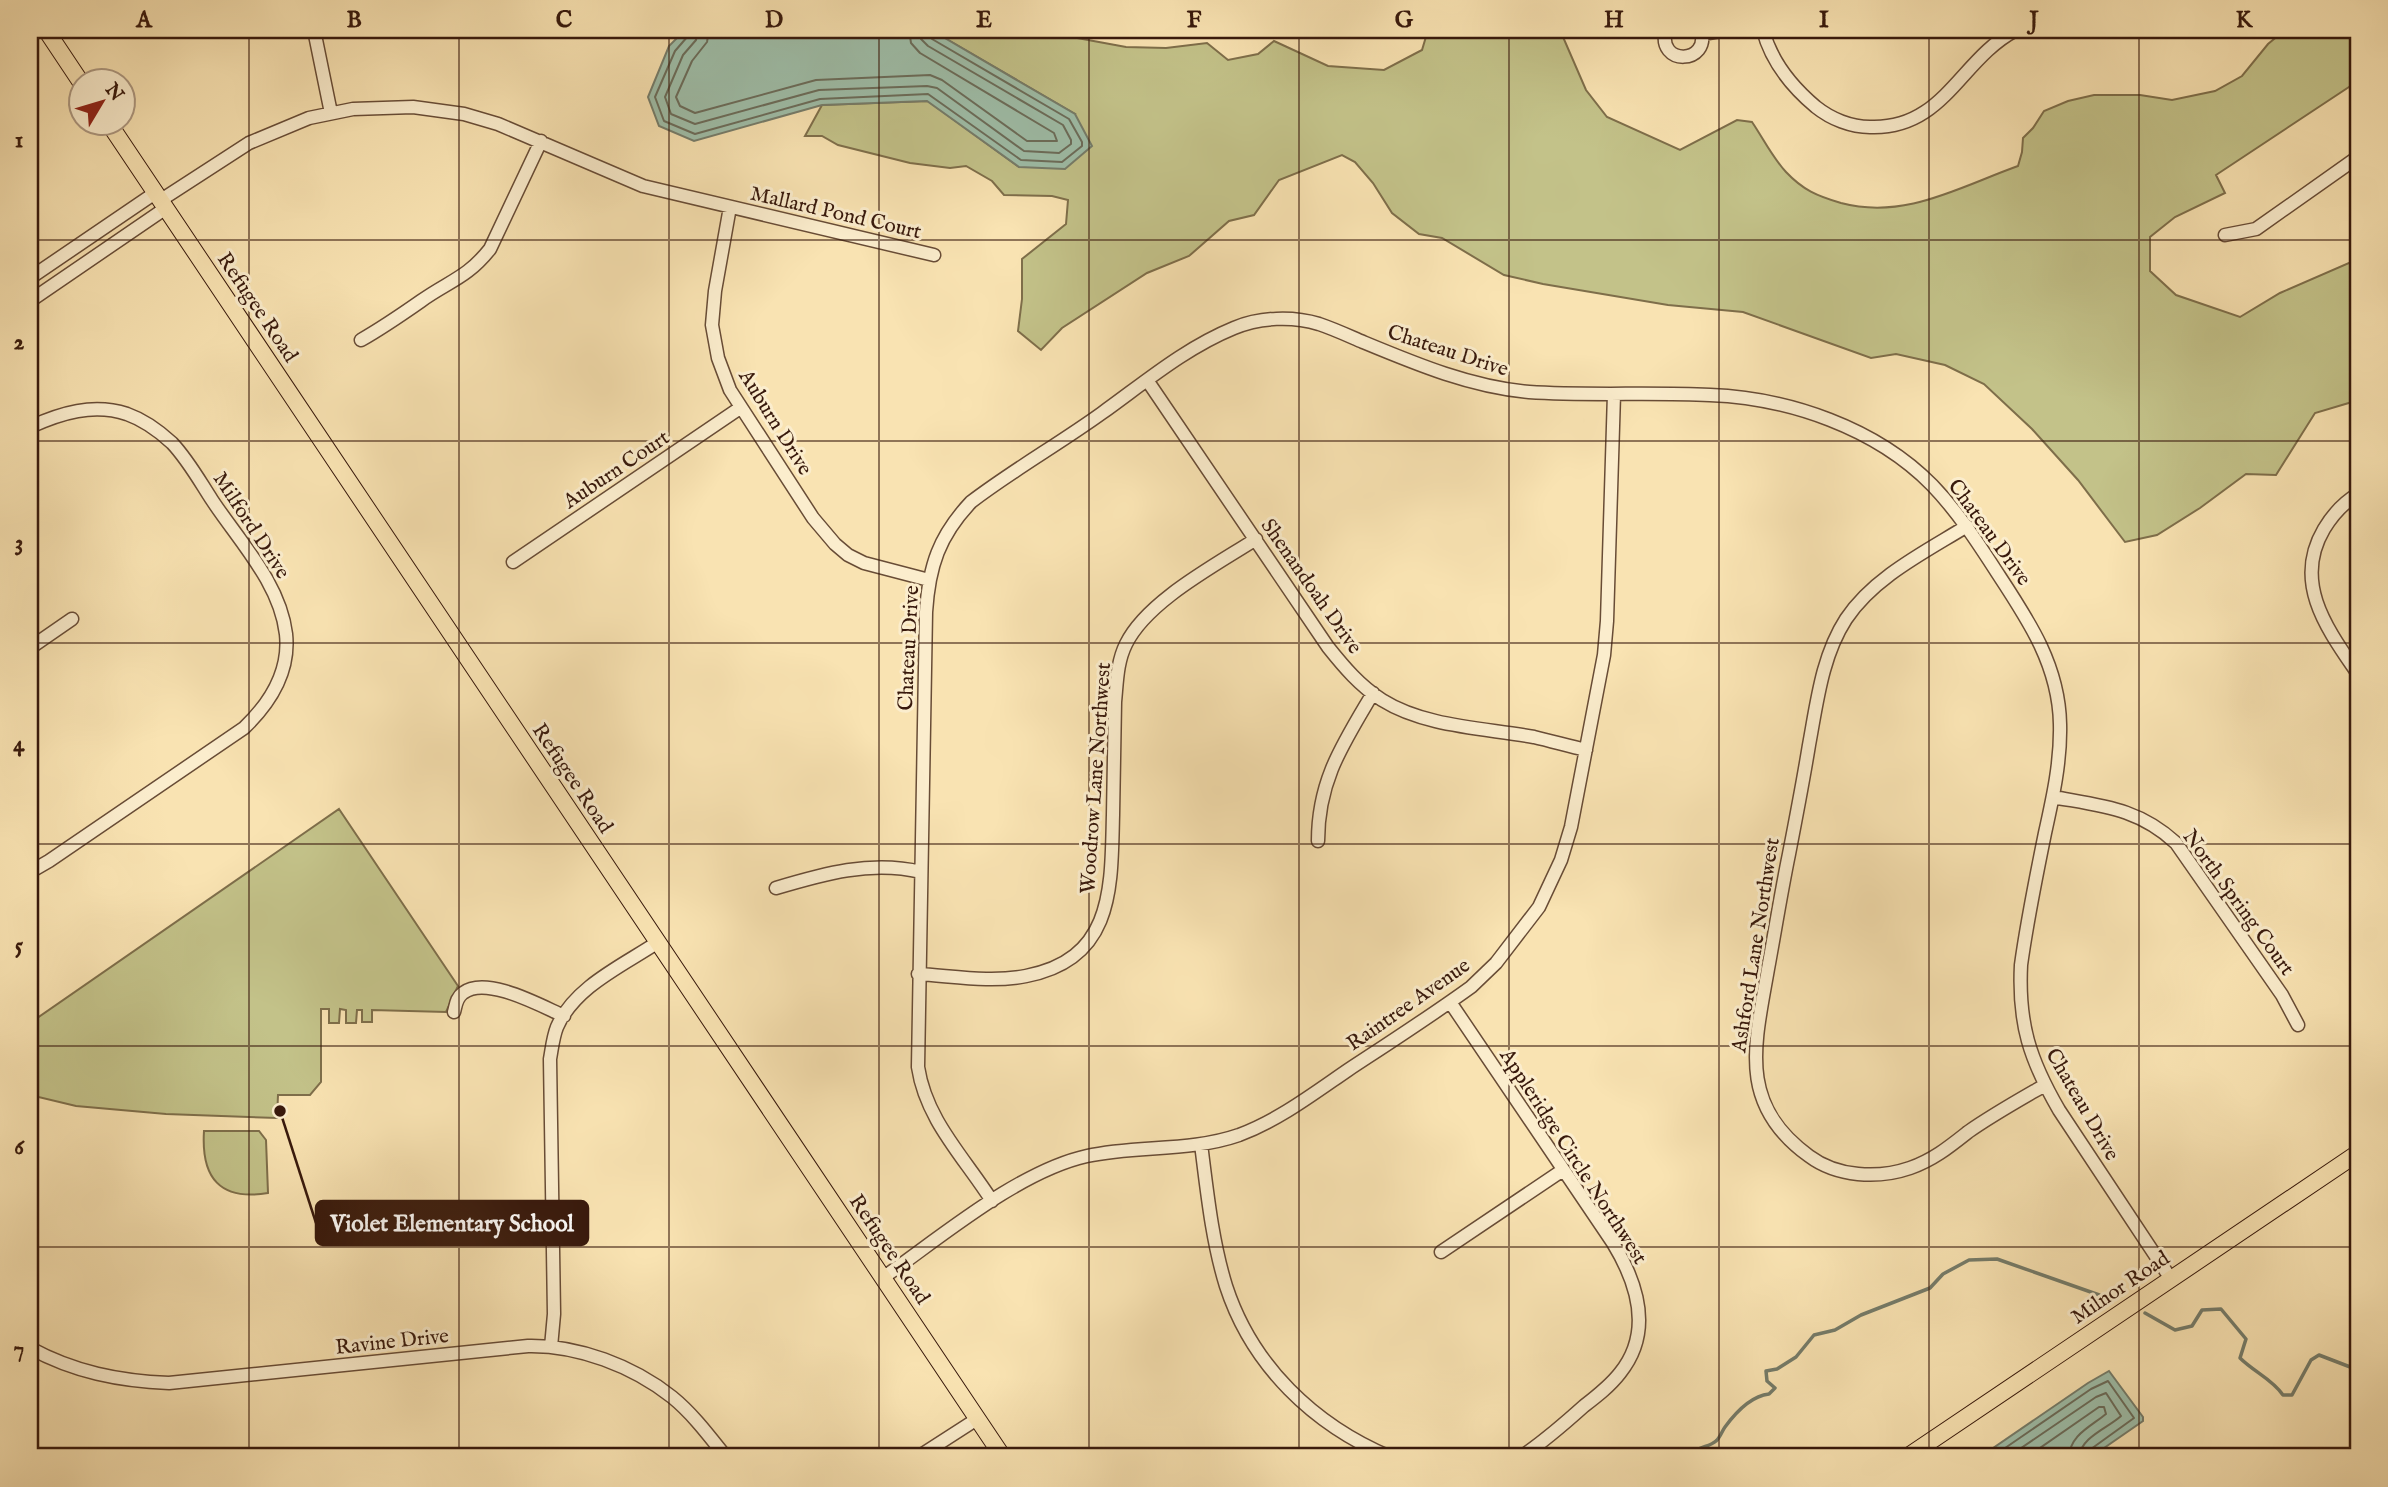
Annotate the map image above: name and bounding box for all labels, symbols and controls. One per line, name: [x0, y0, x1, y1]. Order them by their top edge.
text: A: [135, 6, 153, 35]
text: B: [346, 6, 362, 35]
text: C: [556, 6, 573, 35]
text: D: [765, 6, 783, 35]
text: E: [976, 6, 992, 35]
text: F: [1187, 6, 1202, 35]
text: G: [1395, 6, 1414, 35]
text: H: [1604, 6, 1624, 35]
text: I: [1819, 6, 1829, 35]
text: J: [2026, 6, 2039, 35]
text: K: [2236, 6, 2254, 35]
north arrow: [66, 66, 136, 136]
text: N: [99, 78, 129, 107]
text: 1: [15, 126, 23, 155]
street label: Mallard Pond Court: [747, 181, 924, 246]
street label: Refugee Road: [210, 248, 304, 369]
street label: Chateau Drive: [1384, 319, 1512, 384]
text: 2: [14, 328, 25, 357]
street label: Auburn Drive: [731, 364, 818, 481]
street label: Auburn Court: [558, 425, 675, 516]
street label: Milford Drive: [206, 467, 296, 585]
street label: Chateau Drive: [1941, 474, 2037, 592]
street label: Shenandoah Drive: [1254, 514, 1368, 660]
text: 3: [15, 529, 23, 558]
street label: Chateau Drive: [893, 584, 926, 711]
street label: Woodrow Lane Northwest: [1075, 661, 1118, 895]
street label: Refugee Road: [525, 719, 619, 840]
text: 4: [13, 730, 25, 759]
street label: North Spring Court: [2176, 824, 2300, 981]
street label: Ashford Lane Northwest: [1726, 836, 1787, 1055]
text: 5: [15, 932, 24, 961]
street label: Raintree Avenue: [1342, 952, 1476, 1058]
street label: Appleridge Circle Northwest: [1492, 1043, 1653, 1270]
street label: Chateau Drive: [2039, 1044, 2125, 1166]
text: 6: [14, 1133, 25, 1162]
street label: Refugee Road: [842, 1190, 936, 1311]
callout: Violet Elementary School: [316, 1201, 588, 1245]
text: Violet Elementary School: [329, 1210, 574, 1239]
street label: Milnor Road: [2066, 1245, 2176, 1331]
street label: Ravine Drive: [334, 1323, 451, 1362]
text: 7: [14, 1335, 24, 1364]

